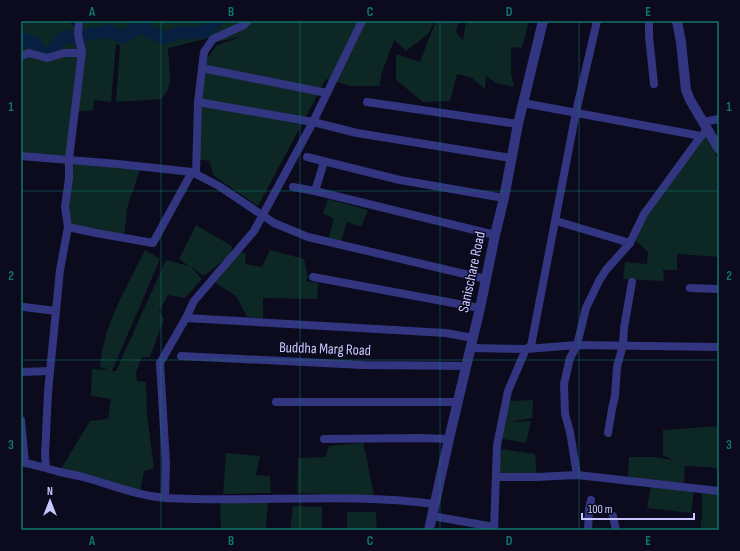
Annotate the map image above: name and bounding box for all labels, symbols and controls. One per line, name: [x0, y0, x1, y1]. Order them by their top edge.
text: A: [88, 4, 96, 20]
text: B: [228, 4, 234, 20]
text: C: [367, 4, 374, 20]
text: D: [506, 4, 513, 20]
text: E: [645, 4, 651, 20]
text: 1: [8, 99, 14, 115]
text: 1: [726, 99, 732, 115]
street label: Sanischare Road: [454, 230, 490, 314]
text: 2: [8, 268, 14, 284]
text: 2: [726, 268, 732, 284]
street label: Buddha Marg Road: [279, 338, 371, 360]
text: 3: [8, 437, 14, 453]
text: 3: [726, 437, 732, 453]
north arrow: [30, 481, 70, 521]
text: N: [47, 485, 53, 498]
scale bar: [582, 495, 694, 521]
text: 100 m: [588, 502, 613, 517]
text: A: [88, 533, 96, 549]
text: B: [228, 533, 234, 549]
text: C: [367, 533, 374, 549]
text: D: [506, 533, 513, 549]
text: E: [645, 533, 651, 549]

